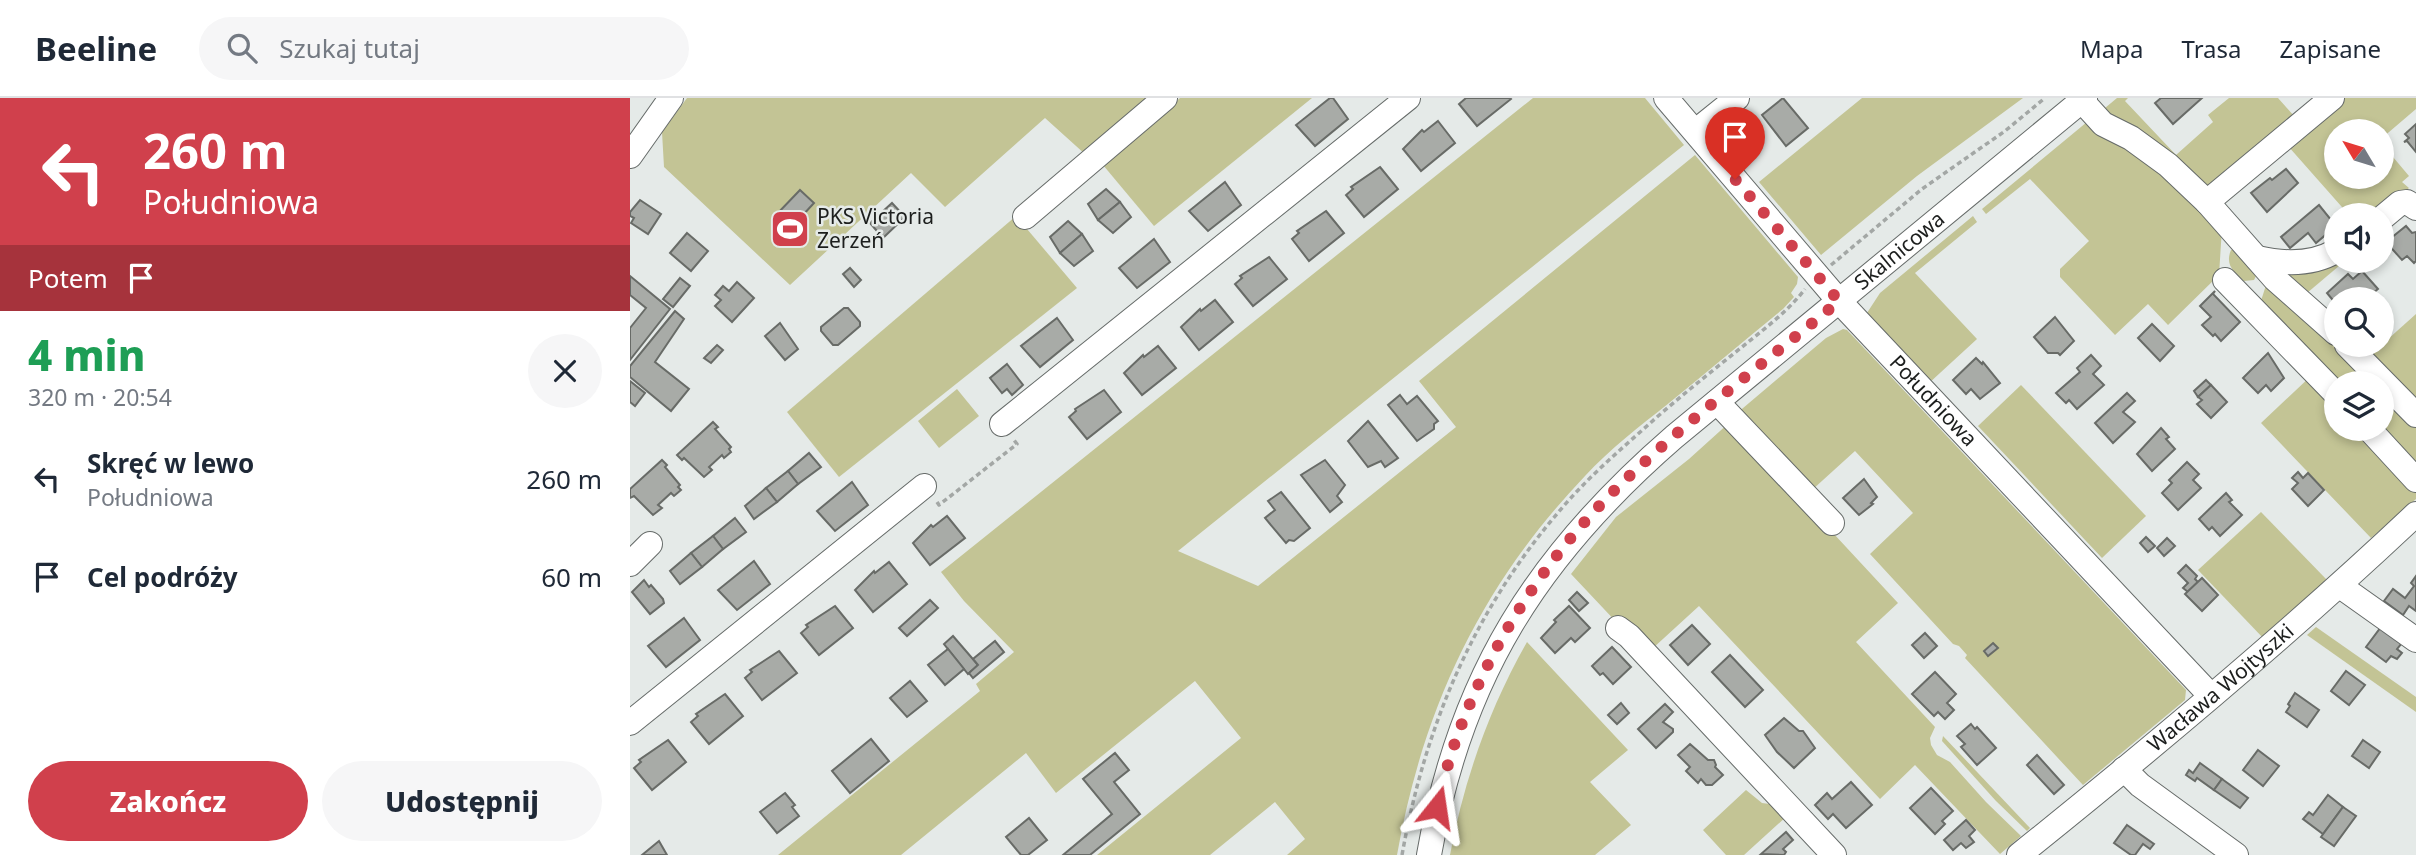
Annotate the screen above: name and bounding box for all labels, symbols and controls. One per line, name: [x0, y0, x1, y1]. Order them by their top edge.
search box: [199, 17, 689, 80]
text: Beeline: [35, 26, 157, 71]
icon: search: [223, 29, 261, 67]
text: Szukaj tutaj: [279, 30, 420, 66]
text: Mapa: [2080, 32, 2144, 65]
text: Trasa: [2182, 32, 2242, 65]
text: Zapisane: [2280, 32, 2381, 65]
pin: [1705, 107, 1765, 179]
text: 260 m: [143, 117, 288, 183]
icon: arrive: [1716, 118, 1754, 156]
north arrow: [2324, 119, 2394, 189]
map controls: [2324, 119, 2394, 441]
icon: left: [28, 126, 119, 217]
text: Południowa: [143, 180, 319, 223]
place label: PKS Victoria Zerzeń: [817, 202, 934, 254]
button: sound: [2324, 203, 2394, 273]
street label: Skalnicowa: [1848, 205, 1950, 296]
sports icon: PKS Victoria Zerzeń: [769, 208, 811, 250]
icon: arrive: [122, 259, 160, 297]
text: Potem: [28, 260, 108, 296]
button: search: [2324, 287, 2394, 357]
text: 4 min: [28, 326, 145, 383]
button: close: [528, 334, 602, 408]
street label: Południowa: [1884, 349, 1984, 452]
button: layers: [2324, 371, 2394, 441]
text: 320 m · 20:54: [28, 381, 172, 413]
text: Skręć w lewo: [87, 445, 254, 481]
icon: left: [28, 460, 66, 498]
text: 260 m: [526, 461, 602, 497]
text: Południowa: [87, 481, 214, 513]
icon: arrive: [28, 558, 66, 596]
text: Cel podróży: [87, 559, 238, 595]
text: 60 m: [541, 559, 602, 595]
street label: Wacława Wojtyszki: [2141, 617, 2299, 758]
button: Zakończ: [28, 761, 308, 841]
button: Udostępnij: [322, 761, 602, 841]
position arrow: [1400, 770, 1474, 844]

